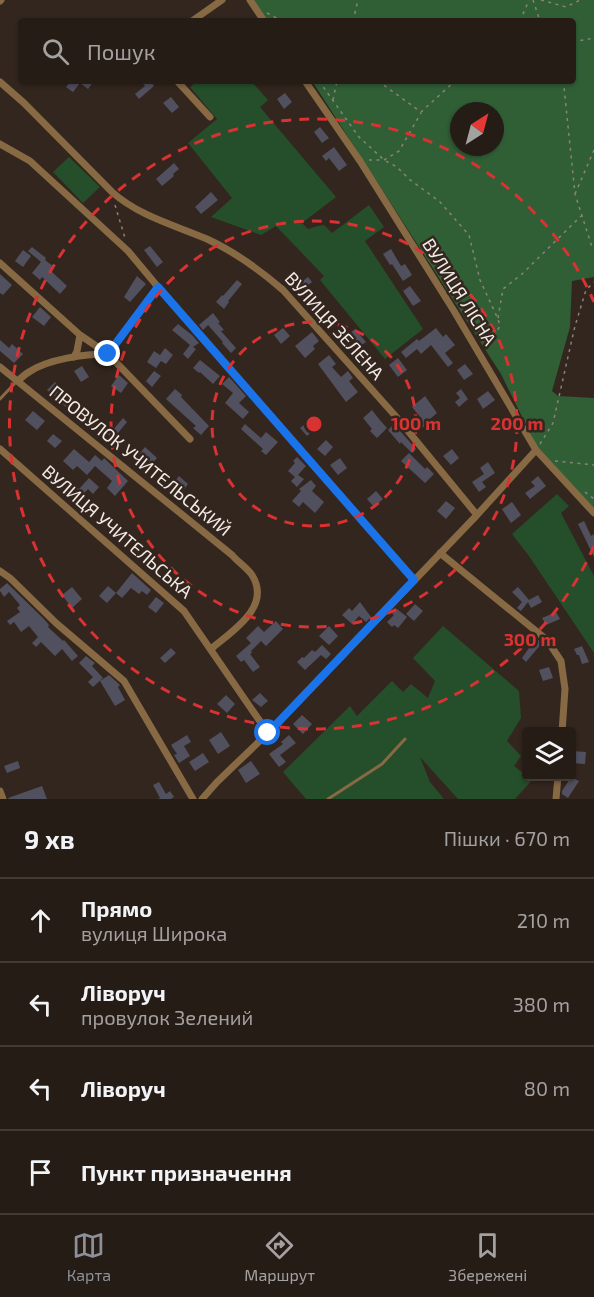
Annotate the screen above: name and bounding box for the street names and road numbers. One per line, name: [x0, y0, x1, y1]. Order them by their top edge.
street label: ВУЛИЦЯ ЛІСНА: [418, 234, 502, 350]
street label: ВУЛИЦЯ ЗЕЛЕНА: [281, 267, 389, 384]
street label: ПРОВУЛОК УЧИТЕЛЬСЬКИЙ: [45, 380, 236, 540]
street label: ВУЛИЦЯ УЧИТЕЛЬСЬКА: [38, 460, 198, 603]

